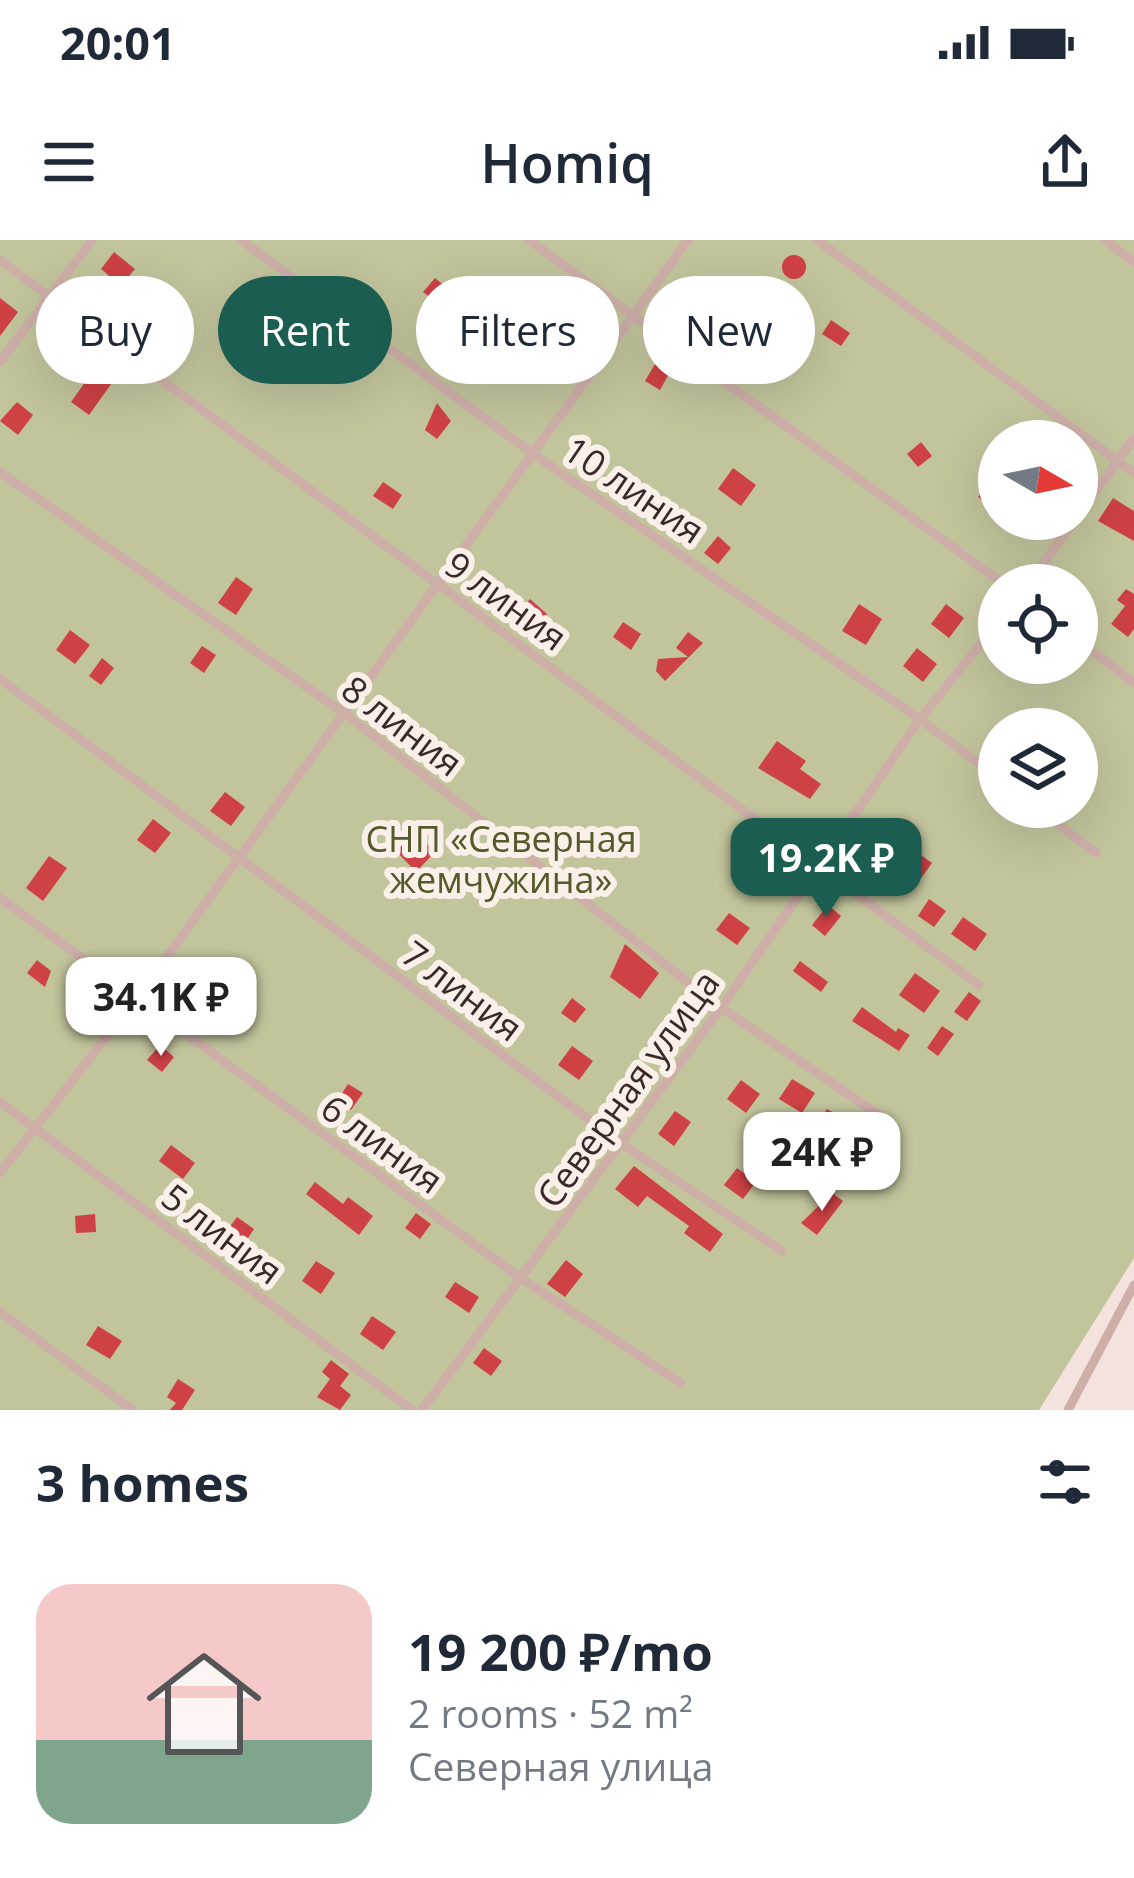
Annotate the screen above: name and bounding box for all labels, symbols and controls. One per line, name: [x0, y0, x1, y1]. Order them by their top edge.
text: 20:01: [60, 12, 176, 73]
text: Homiq: [480, 125, 654, 199]
icon: menu: [36, 129, 102, 195]
icon: share: [1032, 129, 1098, 195]
chip: Buy: [36, 276, 194, 384]
chip: Rent: [218, 276, 392, 384]
chip: Filters: [416, 276, 619, 384]
chip: New: [643, 276, 815, 384]
north arrow: [978, 420, 1098, 540]
map controls: [978, 420, 1098, 828]
street label: 10 линия: [554, 425, 714, 555]
street label: 9 линия: [436, 540, 577, 661]
button: locate: [978, 564, 1098, 684]
street label: 8 линия: [332, 664, 473, 787]
button: layers: [978, 708, 1098, 828]
park label: СНП «Северная жемчужина»: [365, 814, 637, 904]
pin: 19.2K ₽: [715, 818, 937, 920]
text: 19.2K ₽: [758, 830, 894, 883]
street label: 7 линия: [392, 929, 533, 1052]
pin: 34.1K ₽: [50, 957, 272, 1059]
street label: Северная улица: [525, 960, 730, 1217]
text: 34.1K ₽: [93, 969, 229, 1022]
street label: 6 линия: [312, 1083, 453, 1204]
pin: 24K ₽: [738, 1112, 906, 1214]
text: 24K ₽: [770, 1124, 874, 1177]
street label: 5 линия: [152, 1172, 293, 1295]
text: 3 homes: [36, 1447, 249, 1517]
icon: filters: [1032, 1449, 1098, 1515]
text: 19 200 ₽/mo: [408, 1616, 713, 1686]
icon: home: [132, 1632, 276, 1776]
text: 2 rooms · 52 m²: [408, 1686, 693, 1739]
text: Северная улица: [408, 1739, 713, 1792]

